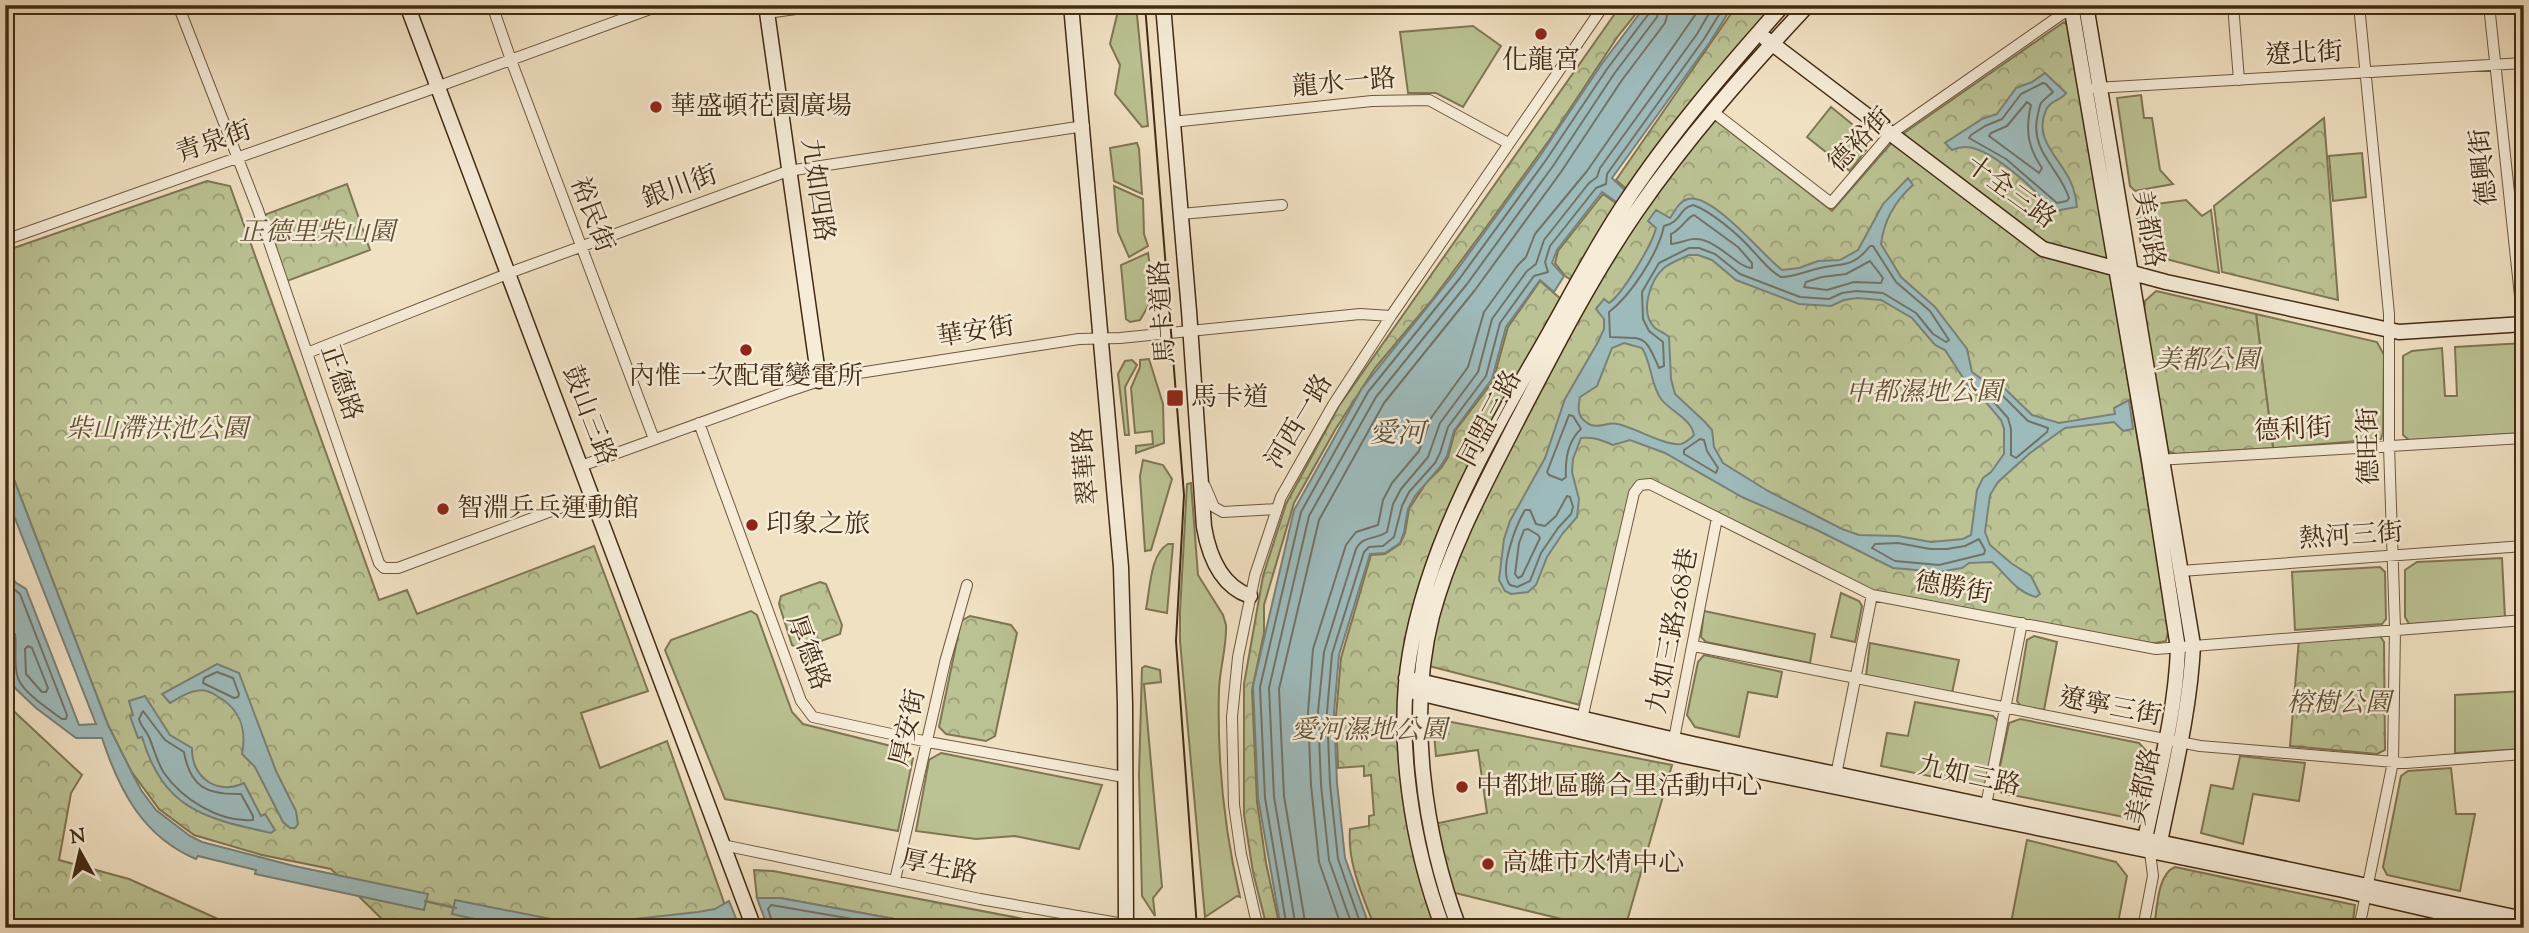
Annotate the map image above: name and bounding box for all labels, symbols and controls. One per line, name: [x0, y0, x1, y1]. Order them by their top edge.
marker: 化龍宮: [1533, 26, 1549, 42]
street label: 遼北街: [2264, 34, 2344, 76]
place label: 化龍宮: [1502, 43, 1580, 80]
street label: 龍水一路: [1291, 61, 1397, 107]
place label: 華盛頓花園廣場: [670, 89, 852, 126]
marker: 華盛頓花園廣場: [648, 99, 664, 115]
street label: 德裕街: [1821, 100, 1901, 182]
street label: 青泉街: [171, 113, 257, 173]
street label: 德興街: [2463, 126, 2507, 208]
street label: 九如四路: [790, 136, 842, 244]
street label: 十全三路: [1957, 147, 2063, 239]
street label: 銀川街: [637, 157, 723, 219]
street label: 裕民街: [560, 172, 622, 258]
street label: 美都路: [2122, 187, 2172, 271]
park label: 正德里柴山園: [239, 215, 399, 252]
street label: 馬卡道路: [1142, 259, 1186, 365]
street label: 華安街: [935, 309, 1017, 357]
street label: 正德路: [310, 340, 370, 426]
marker: 內惟一次配電變電所: [738, 342, 754, 358]
park label: 美都公園: [2155, 343, 2263, 380]
place label: 內惟一次配電變電所: [629, 359, 863, 396]
street label: 鼓山三路: [552, 361, 624, 471]
street label: 同盟三路: [1450, 364, 1532, 474]
street label: 河西一路: [1257, 368, 1343, 476]
park label: 中都濕地公園: [1846, 375, 2006, 412]
place label: 馬卡道: [1191, 380, 1269, 417]
marker: 馬卡道: [1165, 388, 1185, 408]
street label: 德旺街: [2351, 407, 2389, 485]
street label: 德利街: [2253, 410, 2333, 452]
park label: 柴山滯洪池公園: [66, 412, 252, 449]
water label: 愛河: [1369, 415, 1430, 455]
street label: 翠華路: [1065, 426, 1109, 506]
place label: 智淵乒乓運動館: [457, 491, 639, 528]
marker: 智淵乒乓運動館: [435, 501, 451, 517]
place label: 印象之旅: [766, 507, 870, 544]
street label: 熱河三街: [2298, 515, 2404, 559]
marker: 印象之旅: [744, 517, 760, 533]
street label: 九如三路268巷: [1640, 545, 1708, 717]
street label: 德勝街: [1911, 564, 1995, 614]
street label: 厚德路: [776, 610, 838, 696]
street label: 遼寧三街: [2055, 680, 2165, 736]
street label: 厚安街: [882, 686, 936, 770]
park label: 榕樹公園: [2287, 686, 2395, 723]
park label: 愛河濕地公園: [1291, 713, 1451, 750]
street label: 美都路: [2119, 745, 2171, 829]
street label: 九如三路: [1914, 748, 2024, 806]
place label: 中都地區聯合里活動中心: [1476, 769, 1762, 806]
marker: 中都地區聯合里活動中心: [1454, 779, 1470, 795]
north arrow: [46, 818, 116, 888]
text: N: [69, 823, 87, 852]
street label: 厚生路: [897, 842, 981, 894]
place label: 高雄市水情中心: [1502, 846, 1684, 883]
marker: 高雄市水情中心: [1480, 856, 1496, 872]

